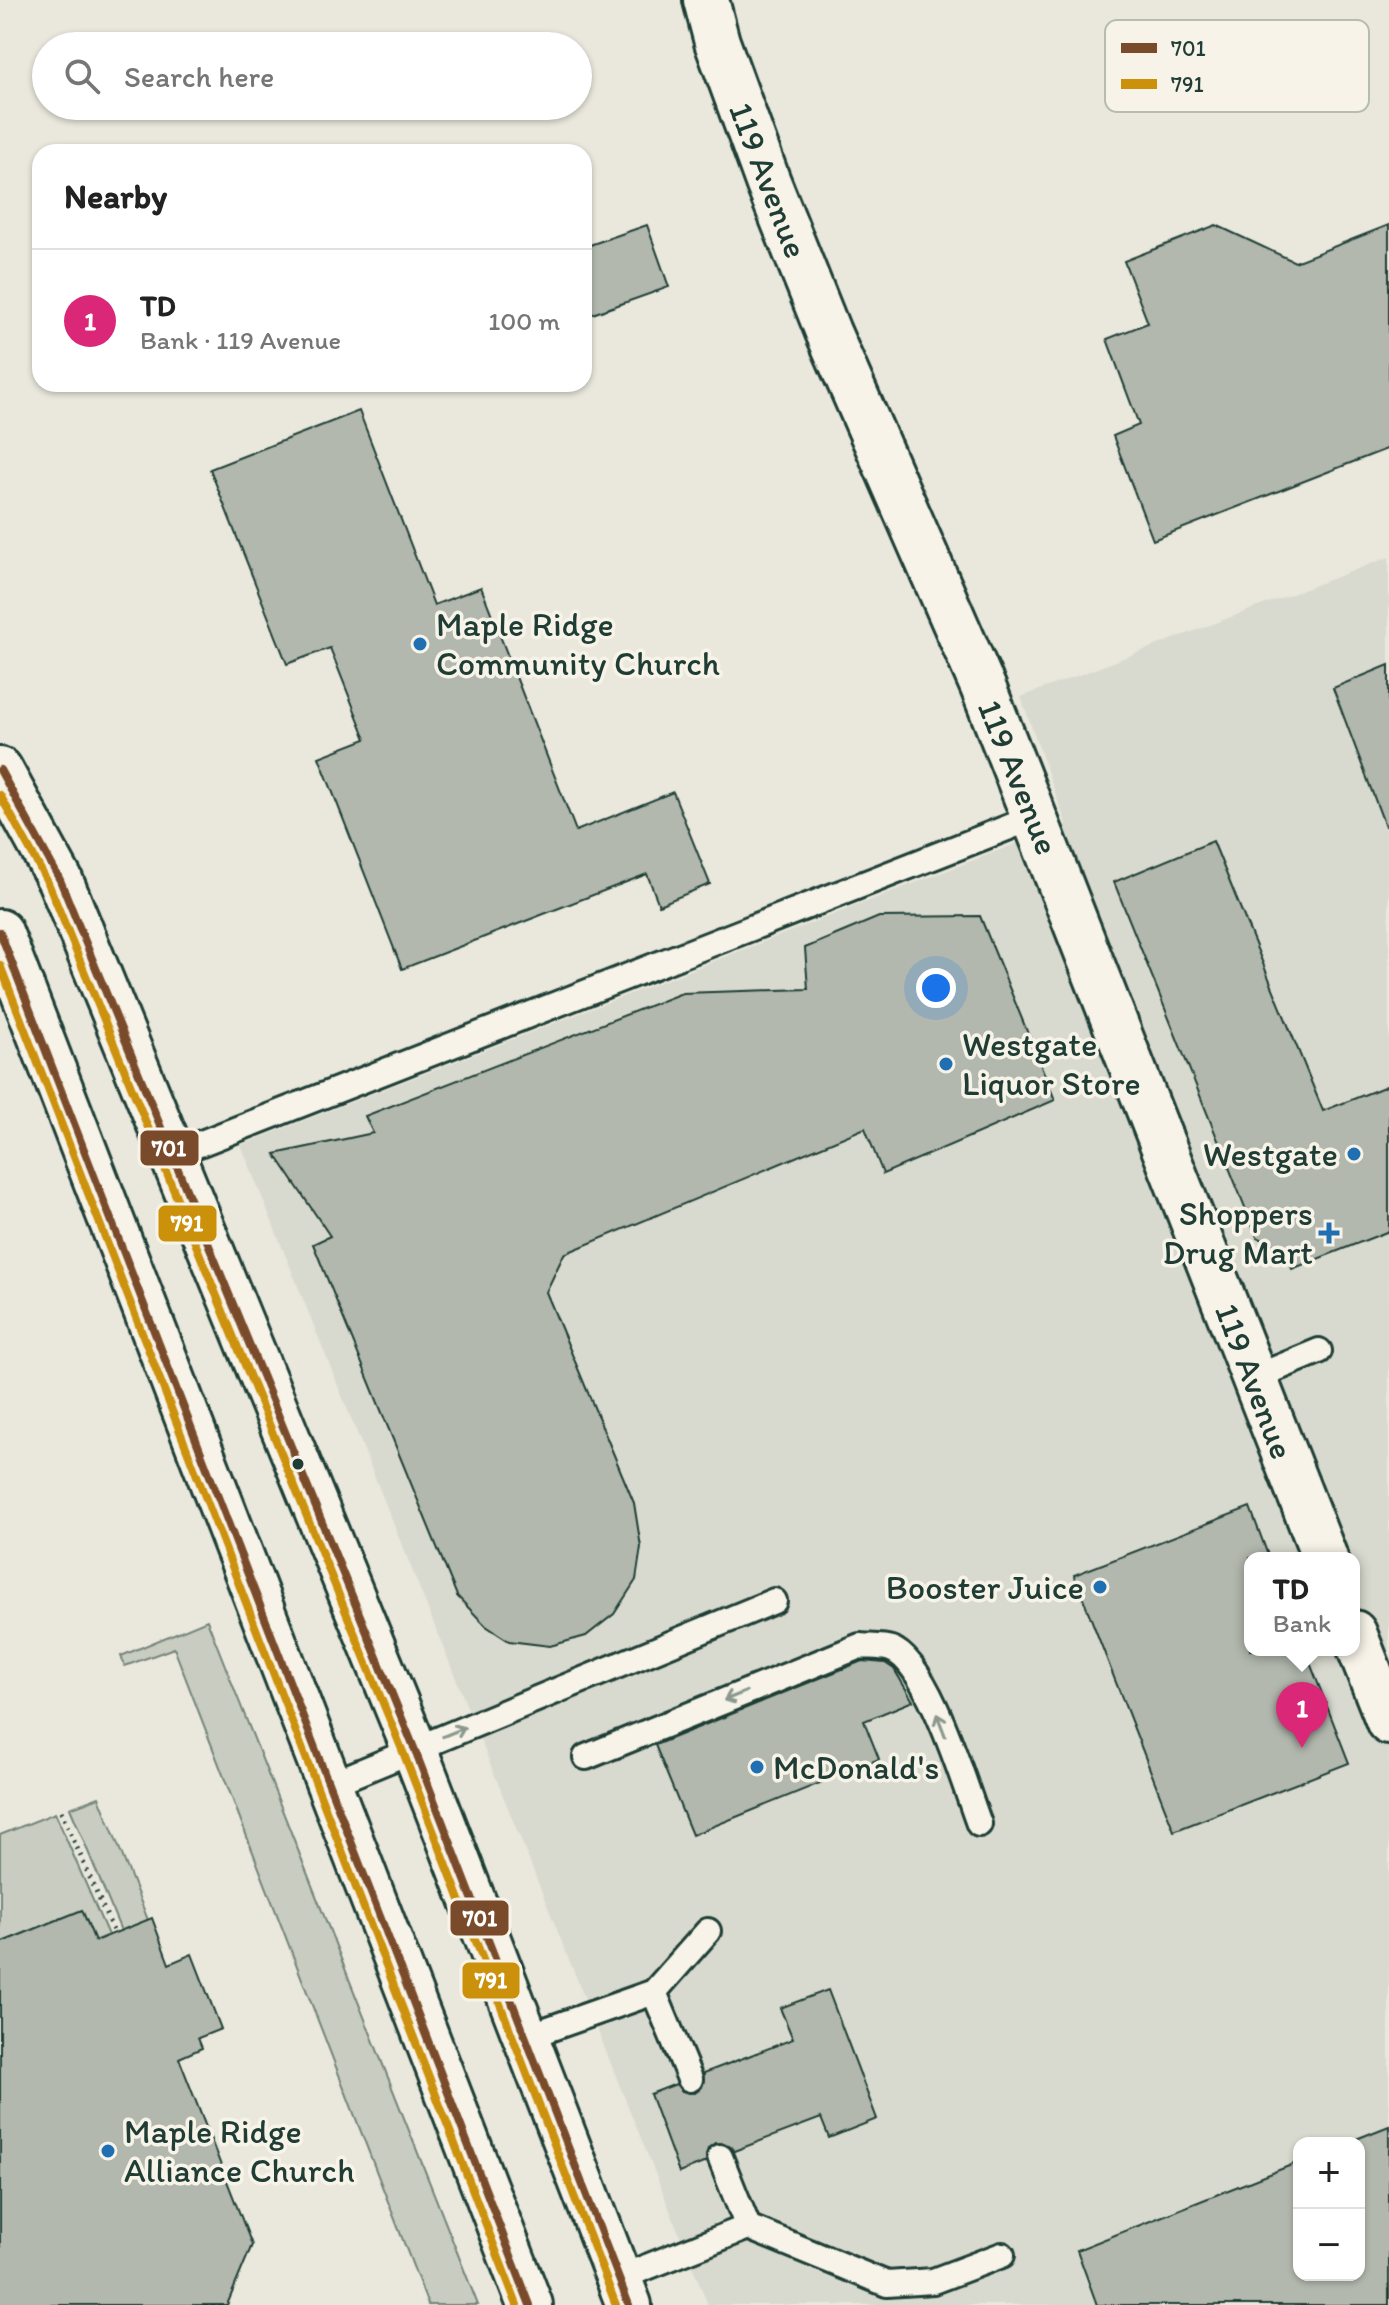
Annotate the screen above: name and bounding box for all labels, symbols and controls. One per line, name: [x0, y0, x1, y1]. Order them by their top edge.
legend: [1105, 20, 1369, 112]
search box: [32, 32, 592, 120]
text: 701: [1171, 35, 1206, 62]
icon: search: [60, 54, 104, 98]
text: Search here: [124, 58, 274, 95]
text: 791: [1171, 71, 1204, 98]
street label: 119 Avenue: [720, 97, 817, 264]
text: Nearby: [64, 176, 167, 217]
text: TD: [140, 287, 176, 324]
text: 1: [84, 305, 96, 337]
text: 100 m: [488, 305, 560, 337]
text: Bank · 119 Avenue: [140, 324, 341, 356]
place label: Maple Ridge Community Church: [436, 604, 720, 684]
marker: Maple Ridge Community Church: [411, 635, 429, 653]
street label: 119 Avenue: [969, 694, 1068, 861]
your location: [916, 968, 956, 1008]
place label: Westgate Liquor Store: [962, 1024, 1141, 1104]
marker: Westgate Liquor Store: [937, 1055, 955, 1073]
line badge: 701: [139, 1129, 200, 1167]
place label: Westgate: [1203, 1134, 1338, 1175]
text: 701: [151, 1135, 187, 1162]
marker: Westgate: [1345, 1145, 1363, 1163]
place label: Shoppers Drug Mart: [1163, 1193, 1313, 1273]
line badge: 791: [157, 1204, 218, 1243]
text: 791: [170, 1210, 204, 1237]
marker: Shoppers Drug Mart: [1320, 1224, 1338, 1242]
street label: 119 Avenue: [1206, 1298, 1303, 1465]
unlabelled marker: [290, 1456, 306, 1472]
popup: [1244, 1552, 1360, 1656]
place label: Booster Juice: [886, 1567, 1084, 1608]
text: TD: [1273, 1570, 1309, 1607]
marker: Booster Juice: [1091, 1578, 1109, 1596]
text: Bank: [1273, 1607, 1331, 1639]
pin: 1: [1276, 1682, 1328, 1748]
one-way arrow: [723, 1690, 748, 1705]
one-way arrow: [933, 1713, 947, 1738]
one-way arrow: [441, 1723, 466, 1738]
place label: McDonald's: [773, 1747, 939, 1788]
marker: McDonald's: [748, 1758, 766, 1776]
line badge: 701: [449, 1899, 510, 1937]
text: 701: [462, 1905, 498, 1932]
line badge: 791: [461, 1961, 521, 2000]
text: 791: [474, 1967, 508, 1994]
place label: Maple Ridge Alliance Church: [124, 2111, 355, 2191]
map controls: [1293, 2137, 1365, 2281]
button: +: [1293, 2137, 1365, 2209]
marker: Maple Ridge Alliance Church: [99, 2142, 117, 2160]
button: −: [1293, 2209, 1365, 2281]

